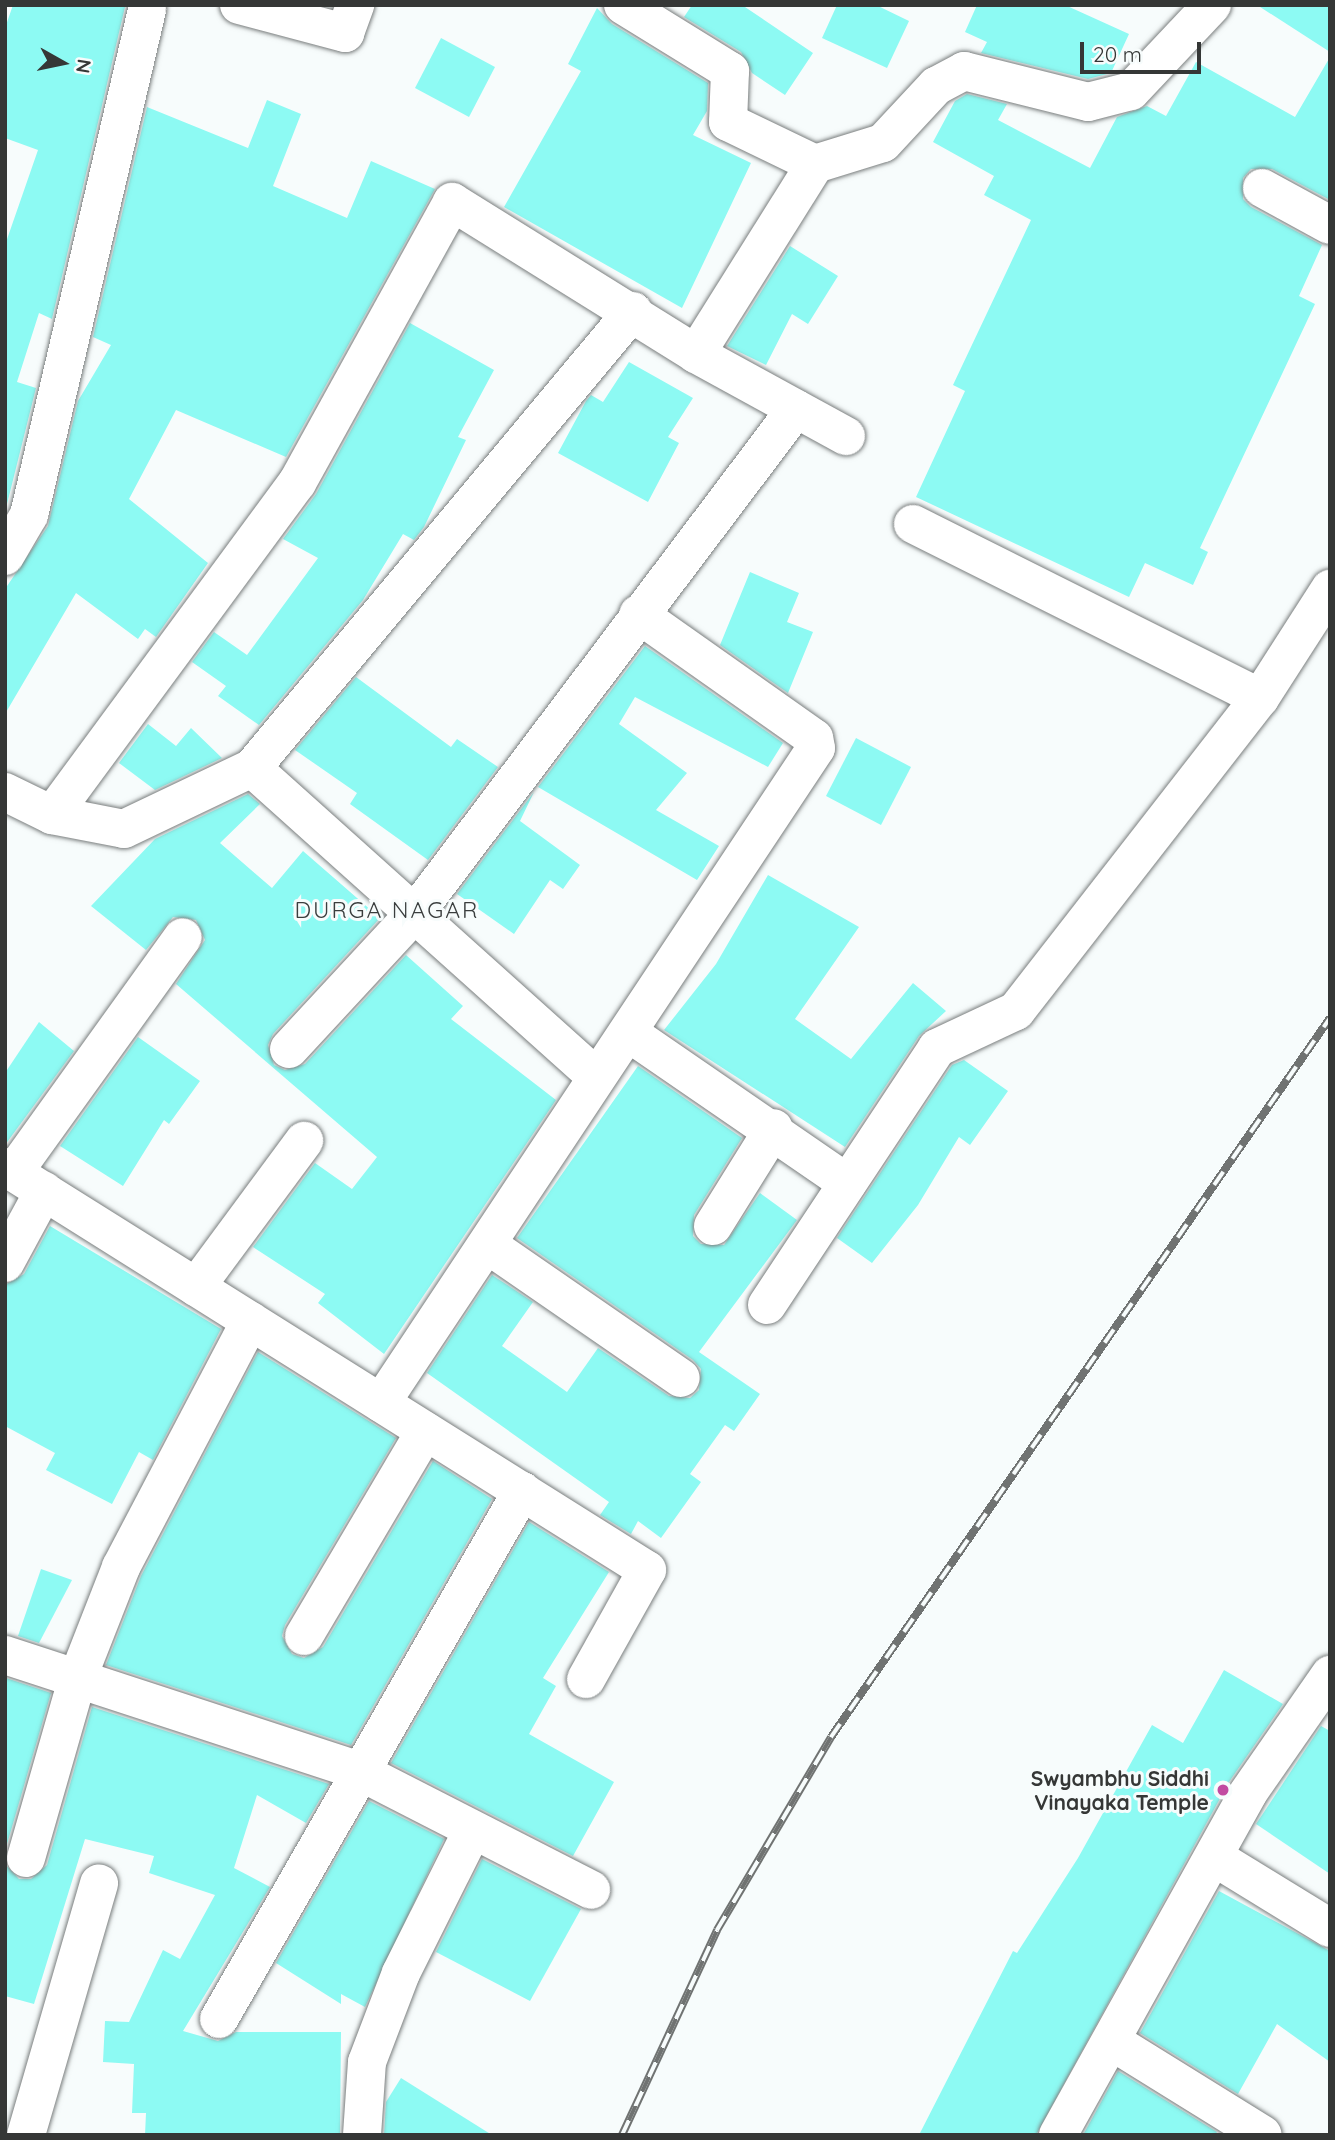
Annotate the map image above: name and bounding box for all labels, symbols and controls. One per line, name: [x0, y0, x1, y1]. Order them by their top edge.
north arrow: [28, 28, 98, 98]
scale bar: [1083, 28, 1204, 72]
text: 20 m: [1093, 41, 1142, 67]
text: N: [71, 58, 97, 75]
district label: DURGA NAGAR: [296, 896, 478, 924]
place label: Swyambhu Siddhi Vinayaka Temple: [1031, 1765, 1209, 1815]
marker: Swyambhu Siddhi Vinayaka Temple: [1215, 1782, 1231, 1798]

